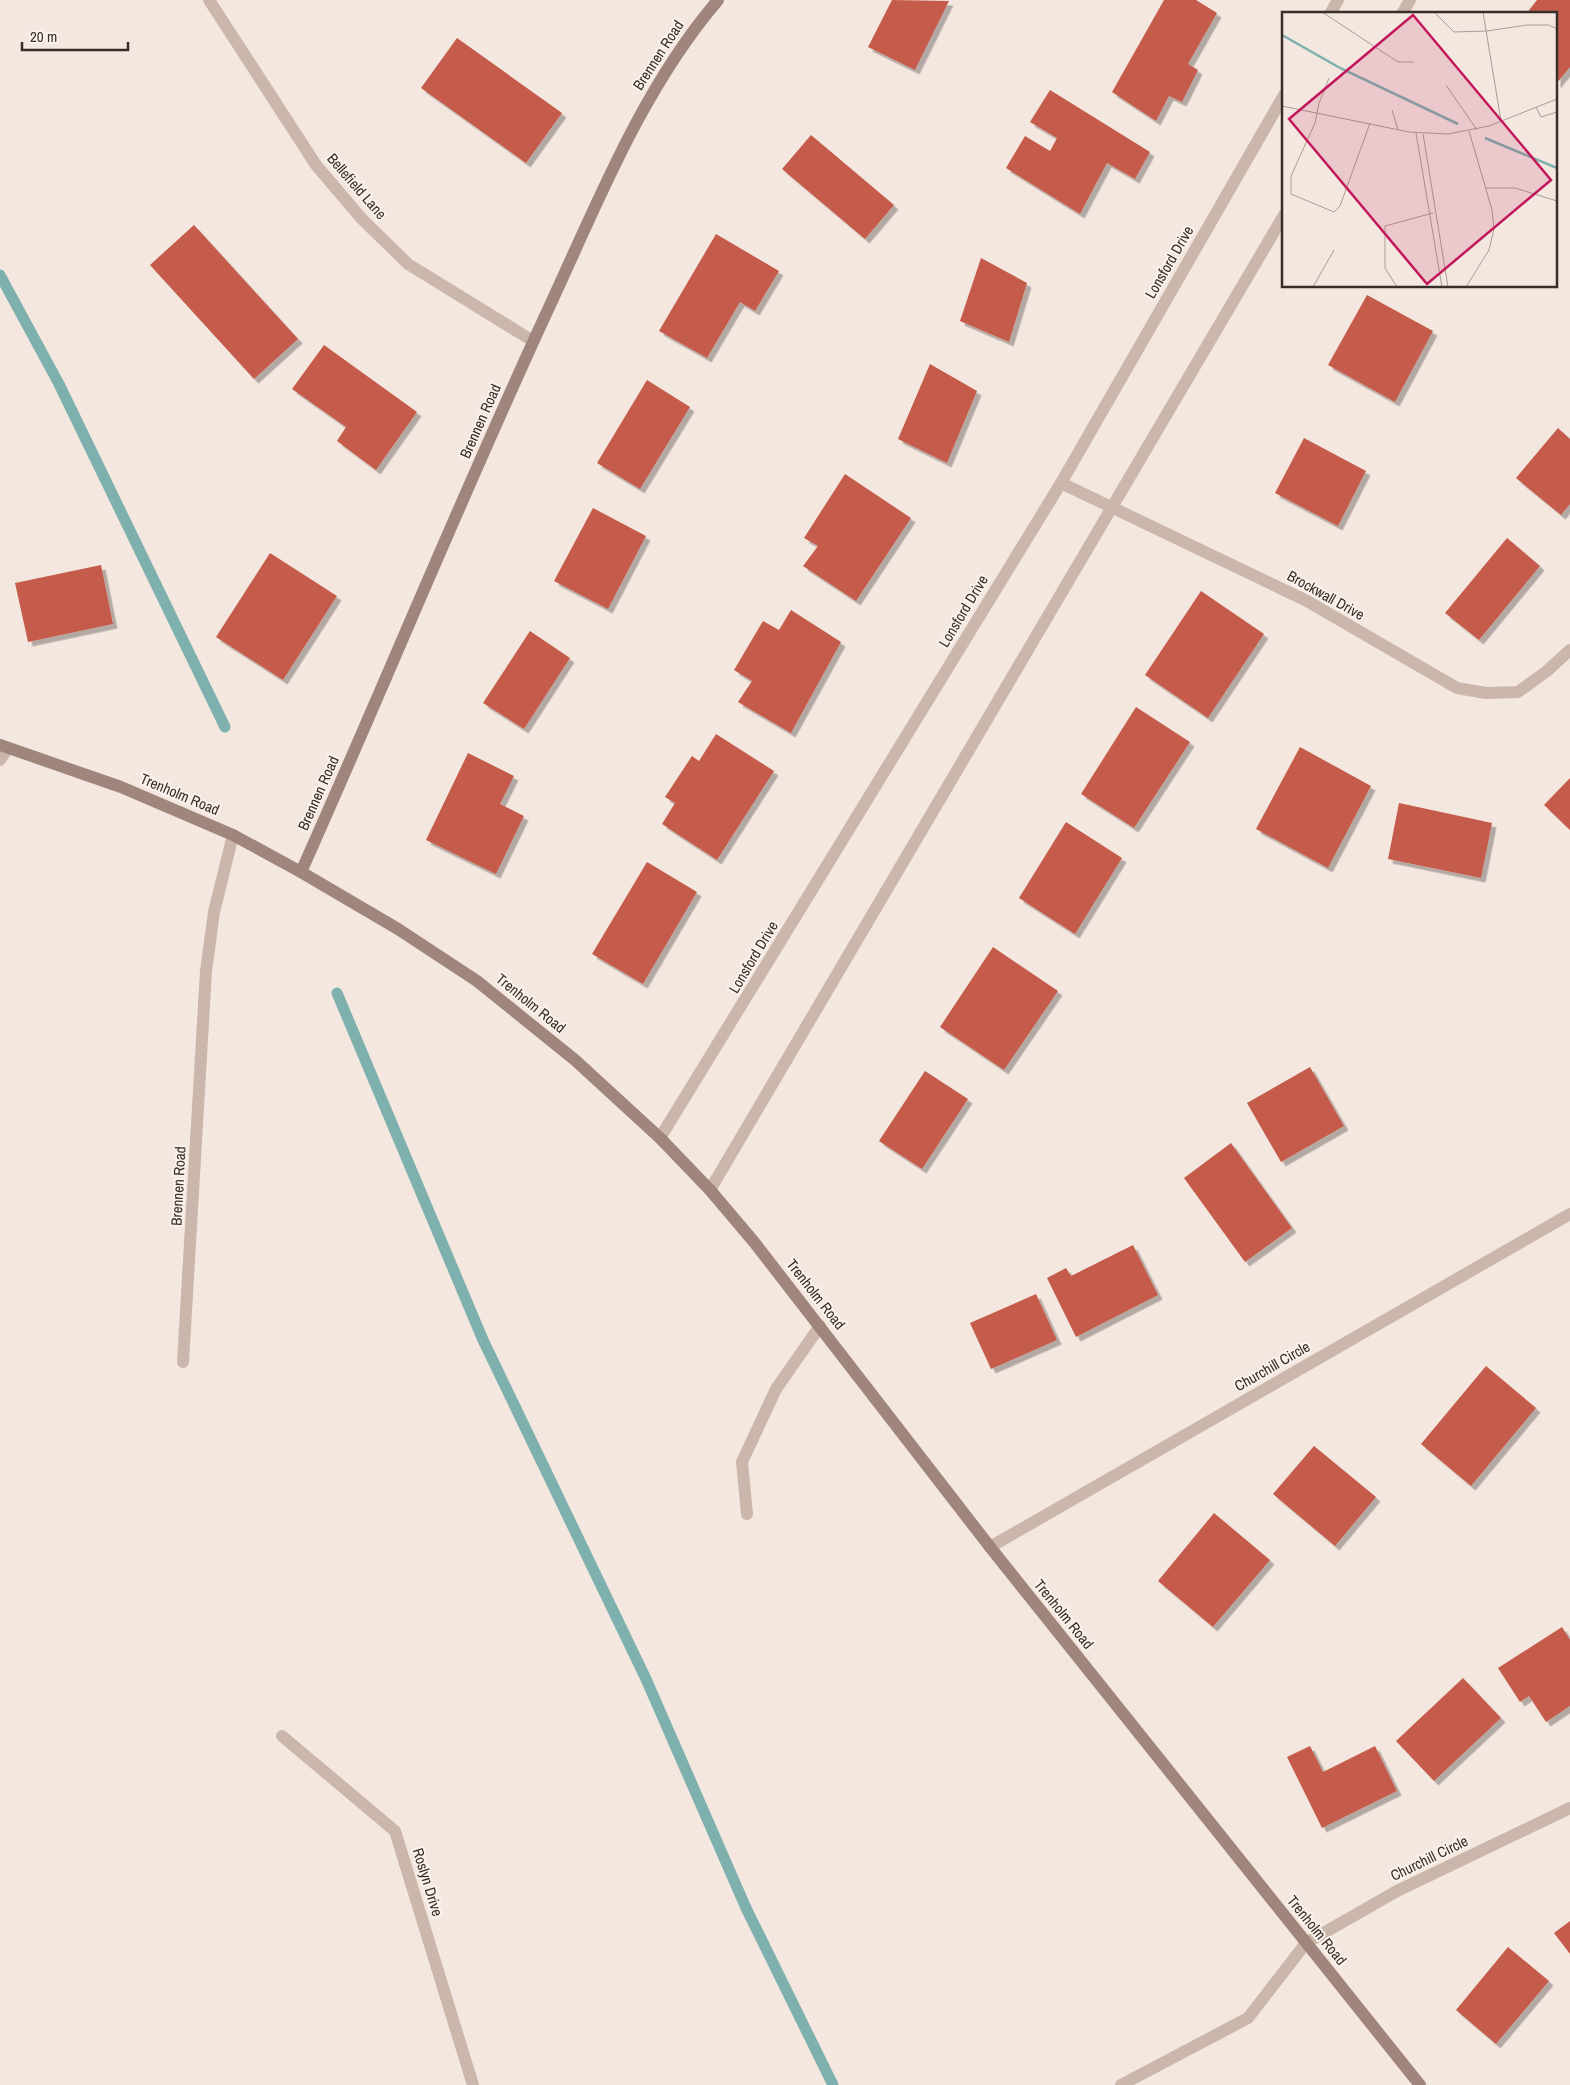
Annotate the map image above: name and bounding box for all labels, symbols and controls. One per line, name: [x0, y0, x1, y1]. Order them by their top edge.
inset map: [1282, 12, 1558, 288]
street label: Brennen Road: [628, 16, 688, 94]
scale bar: [22, 20, 129, 52]
text: 20 m: [30, 26, 57, 47]
street label: Bellefield Lane: [322, 148, 392, 224]
street label: Lonsford Drive: [1140, 222, 1198, 302]
street label: Brennen Road: [454, 380, 506, 462]
street label: Brockwall Drive: [1284, 565, 1369, 625]
street label: Lonsford Drive: [933, 571, 993, 651]
street label: Brennen Road: [292, 752, 344, 834]
street label: Trenholm Road: [137, 768, 223, 820]
street label: Lonsford Drive: [723, 917, 783, 997]
street label: Trenholm Road: [492, 968, 570, 1038]
street label: Brennen Road: [165, 1146, 191, 1226]
street label: Trenholm Road: [782, 1254, 850, 1334]
street label: Churchill Circle: [1230, 1336, 1314, 1396]
street label: Trenholm Road: [1029, 1575, 1099, 1653]
street label: Churchill Circle: [1387, 1830, 1472, 1886]
street label: Roslyn Drive: [408, 1845, 448, 1919]
street label: Trenholm Road: [1282, 1891, 1352, 1969]

